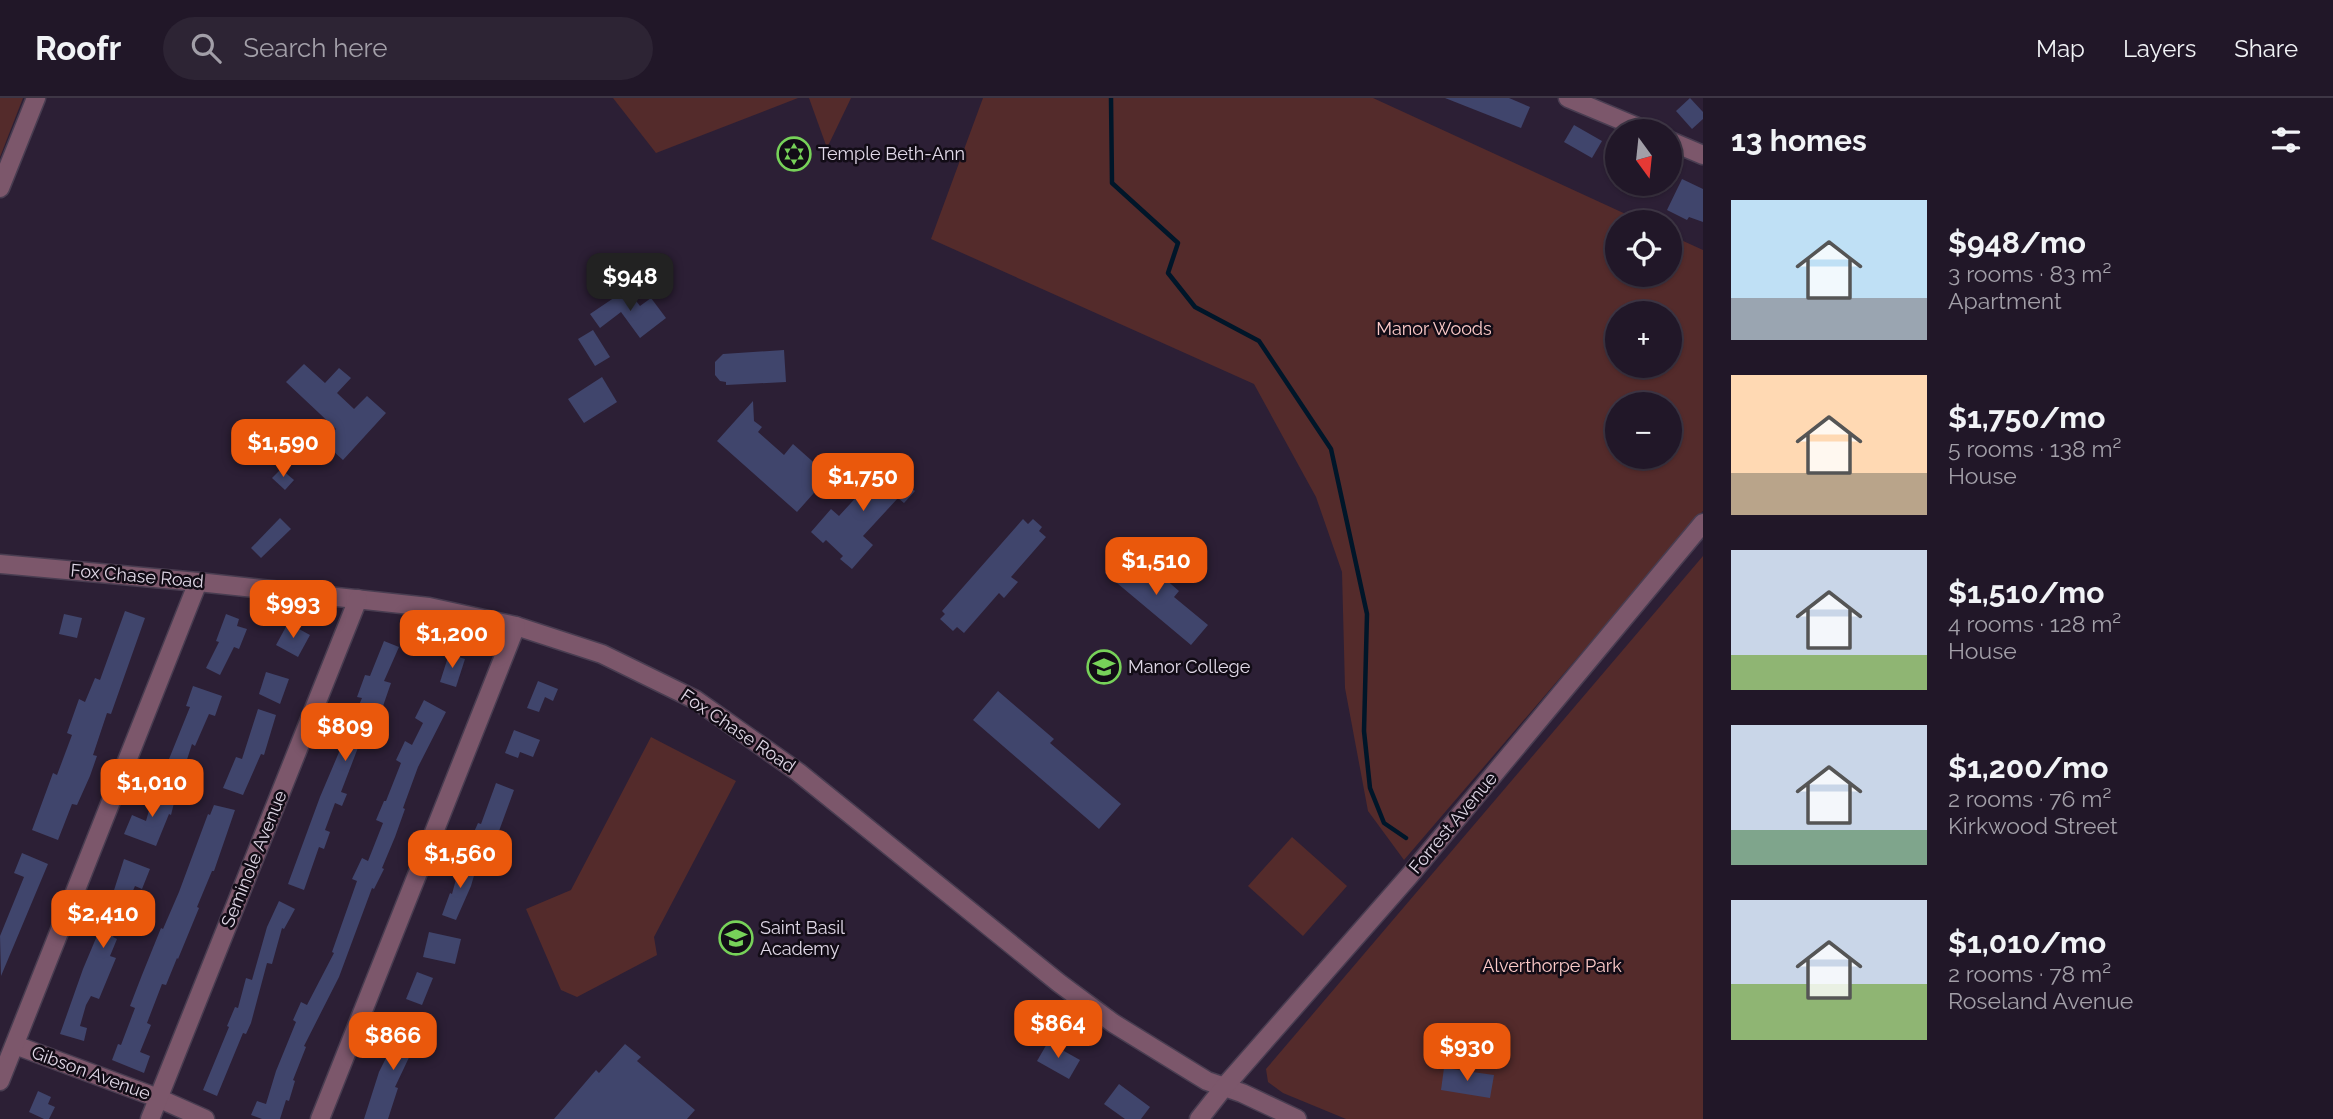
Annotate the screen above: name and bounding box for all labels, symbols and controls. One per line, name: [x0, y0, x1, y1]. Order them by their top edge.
search box: [163, 17, 653, 80]
text: Roofr: [35, 29, 121, 68]
icon: search: [187, 29, 225, 67]
text: Search here: [243, 33, 388, 63]
text: Map: [2036, 34, 2085, 63]
text: Layers: [2123, 34, 2196, 63]
text: Share: [2234, 34, 2298, 63]
north arrow: [1605, 119, 1682, 196]
map controls: [1605, 119, 1682, 469]
icon: filters: [2267, 121, 2305, 159]
text: 13 homes: [1731, 123, 1867, 158]
synagogue icon: Temple Beth-Ann: [775, 135, 813, 173]
place label: Temple Beth-Ann: [818, 143, 965, 164]
button: locate: [1605, 210, 1682, 287]
text: $948/mo: [1948, 225, 2086, 260]
icon: home: [1787, 228, 1871, 312]
pin: $948: [589, 254, 671, 313]
text: 3 rooms · 83 m²: [1948, 260, 2111, 287]
text: $948: [602, 262, 658, 289]
text: Apartment: [1948, 287, 2062, 314]
button: +: [1605, 301, 1682, 378]
park label: Manor Woods: [1376, 318, 1492, 339]
button: −: [1605, 392, 1682, 469]
text: $1,750/mo: [1948, 400, 2105, 435]
icon: home: [1787, 403, 1871, 487]
pin: $1,590: [226, 420, 340, 479]
text: $1,590: [247, 428, 319, 455]
text: 5 rooms · 138 m²: [1948, 435, 2122, 462]
pin: $1,750: [806, 454, 920, 513]
text: $1,750: [828, 462, 898, 489]
text: House: [1948, 462, 2017, 489]
pin: $1,510: [1099, 538, 1213, 597]
text: $1,510: [1121, 546, 1191, 573]
street label: Fox Chase Road: [70, 559, 205, 592]
text: $1,510/mo: [1948, 575, 2104, 610]
icon: home: [1787, 578, 1871, 662]
pin: $993: [252, 580, 334, 640]
text: $993: [266, 589, 320, 616]
pin: $1,200: [395, 610, 509, 670]
text: 4 rooms · 128 m²: [1948, 610, 2121, 637]
text: $1,200: [416, 619, 488, 646]
text: House: [1948, 637, 2017, 664]
school or university icon: Manor College: [1085, 648, 1123, 686]
place label: Manor College: [1128, 656, 1251, 677]
street label: Fox Chase Road: [677, 685, 800, 777]
pin: $809: [304, 704, 386, 763]
text: $809: [317, 712, 373, 739]
text: $1,200/mo: [1948, 750, 2108, 785]
icon: home: [1787, 753, 1871, 837]
pin: $1,010: [95, 760, 209, 819]
text: $1,010: [117, 768, 187, 795]
street label: Forrest Avenue: [1404, 768, 1501, 878]
text: 2 rooms · 76 m²: [1948, 785, 2111, 812]
street label: Seminole Avenue: [216, 787, 291, 930]
text: Kirkwood Street: [1948, 812, 2118, 839]
pin: $1,560: [403, 830, 517, 890]
text: $1,560: [424, 839, 496, 866]
pin: $2,410: [46, 890, 160, 950]
text: $2,410: [67, 899, 139, 926]
place label: Saint Basil Academy: [760, 917, 845, 959]
school or university icon: Saint Basil Academy: [717, 919, 755, 957]
text: $1,010/mo: [1948, 925, 2106, 960]
icon: home: [1787, 928, 1871, 1012]
park label: Alverthorpe Park: [1482, 955, 1622, 976]
text: 2 rooms · 78 m²: [1948, 960, 2111, 987]
text: Roseland Avenue: [1948, 987, 2133, 1014]
pin: $864: [1017, 1000, 1099, 1060]
text: $864: [1030, 1009, 1086, 1036]
pin: $866: [352, 1012, 434, 1072]
text: $866: [365, 1021, 421, 1048]
pin: $930: [1426, 1024, 1508, 1083]
text: $930: [1439, 1032, 1495, 1059]
street label: Gibson Avenue: [29, 1041, 154, 1104]

